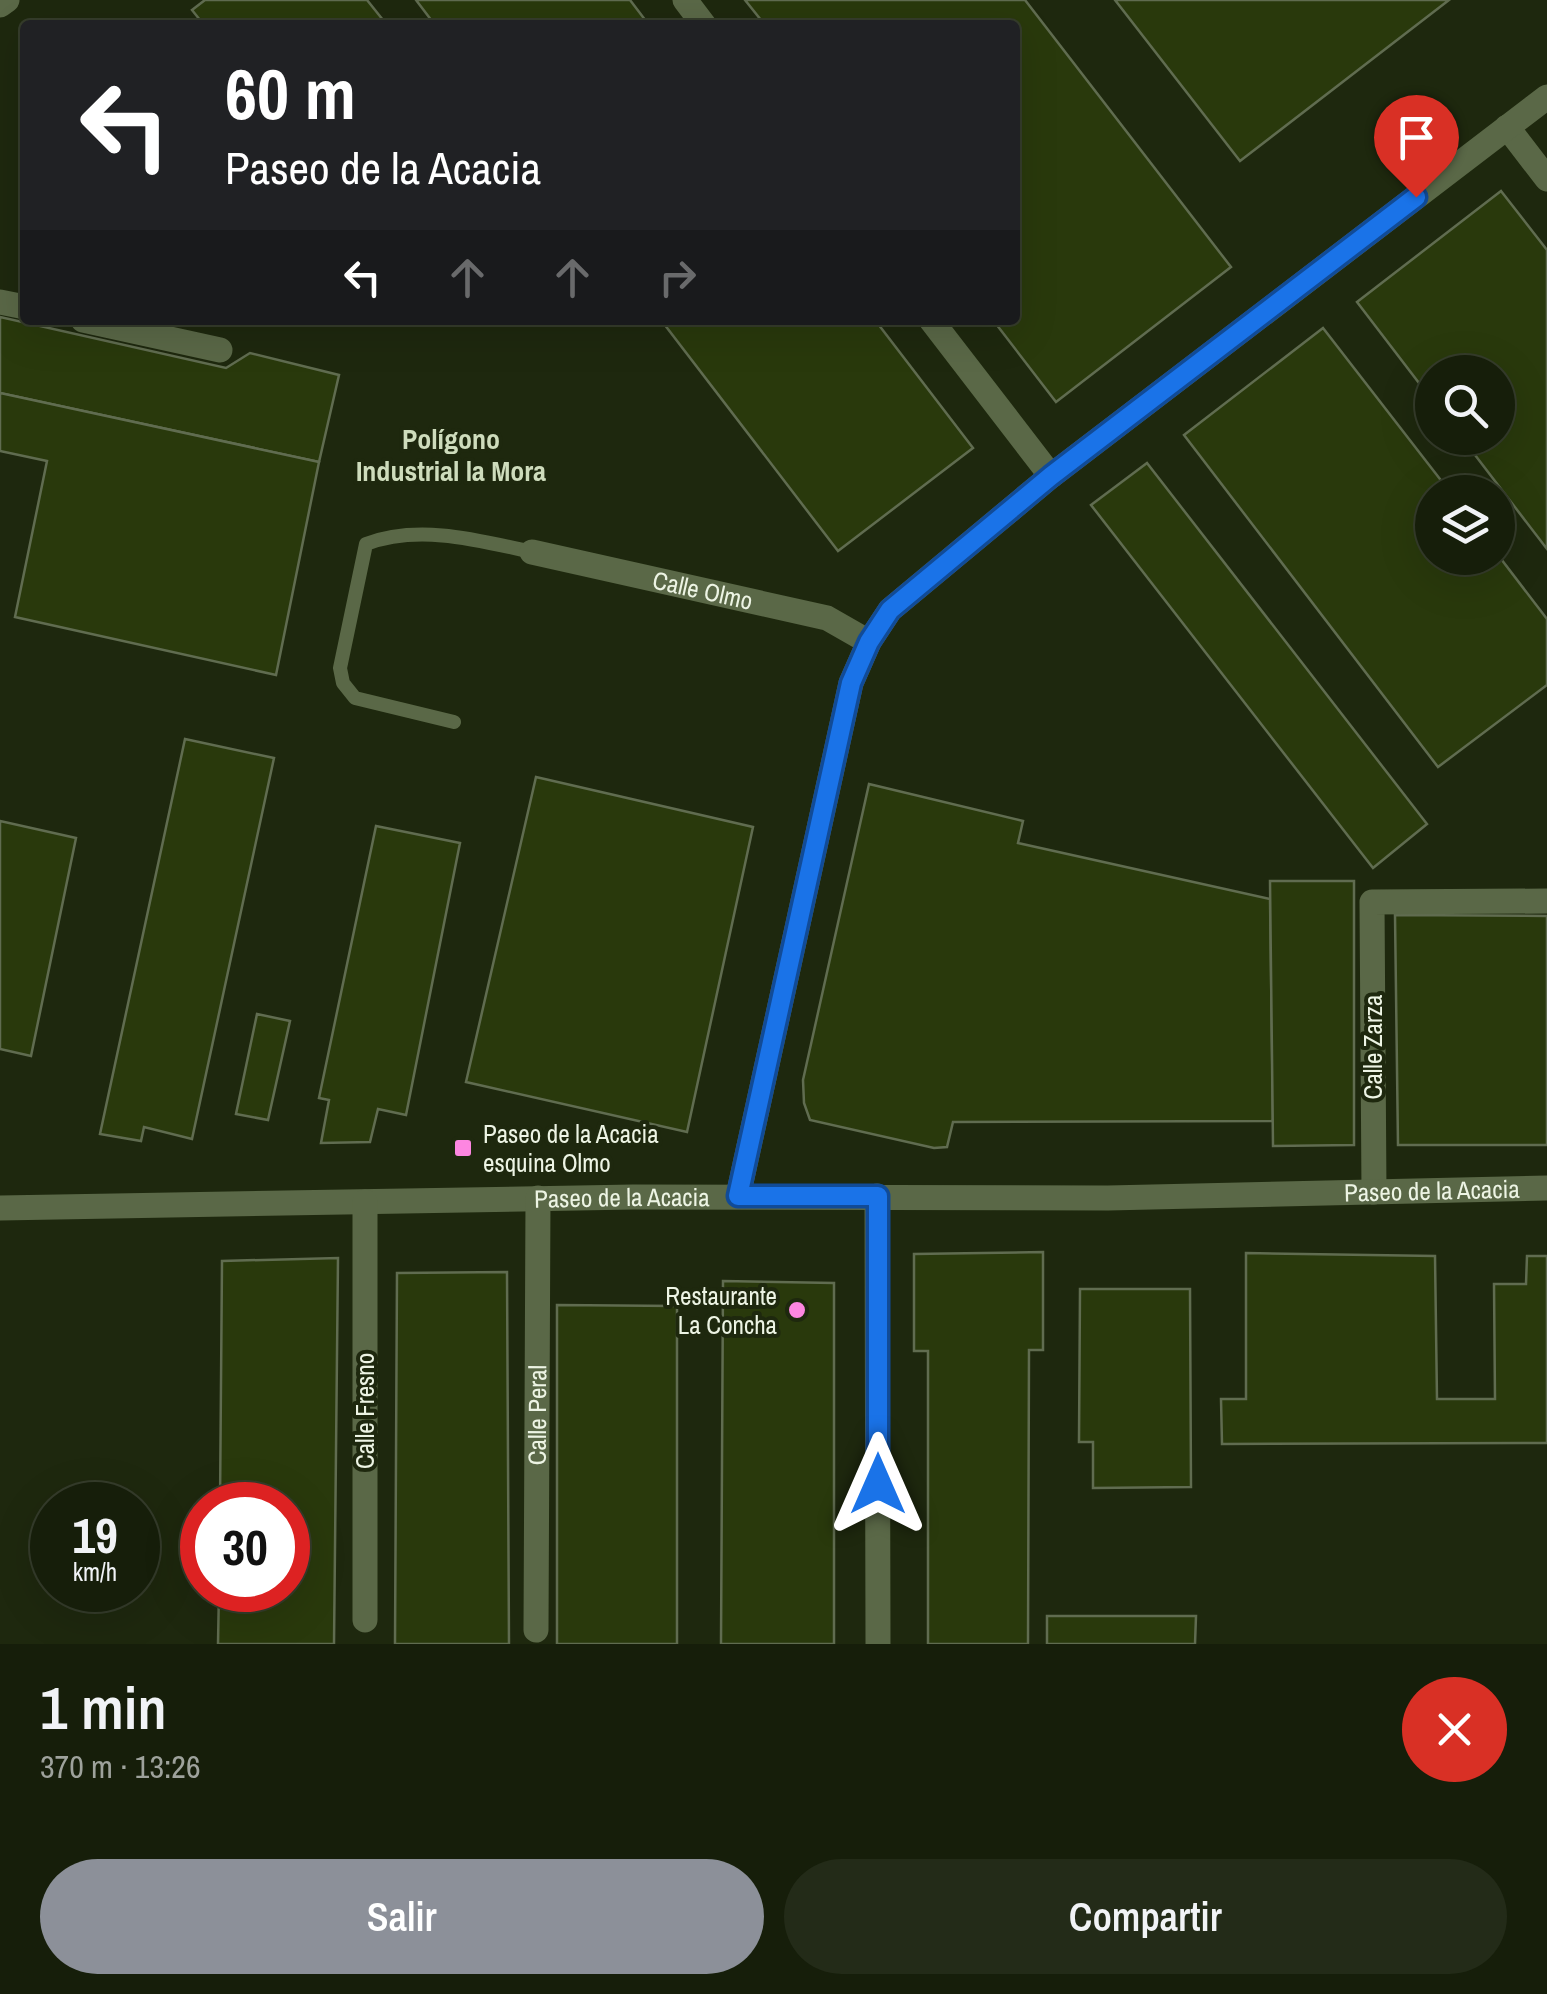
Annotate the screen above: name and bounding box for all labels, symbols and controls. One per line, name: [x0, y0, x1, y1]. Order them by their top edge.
text: 60 m: [225, 47, 356, 141]
icon: left: [60, 60, 190, 190]
pin: [1374, 95, 1459, 198]
icon: arrive: [1389, 110, 1444, 165]
text: Paseo de la Acacia: [225, 137, 541, 198]
icon: left: [335, 250, 390, 305]
icon: ahead: [440, 250, 495, 305]
icon: ahead: [545, 250, 600, 305]
icon: right: [650, 250, 705, 305]
map controls: [1415, 355, 1515, 575]
button: search: [1415, 355, 1515, 455]
district label: Polígono Industrial la Mora: [356, 420, 546, 490]
button: layers: [1415, 475, 1515, 575]
street label: Calle Olmo: [650, 563, 756, 618]
street label: Calle Zarza: [1356, 994, 1390, 1099]
place label: Paseo de la Acacia esquina Olmo: [483, 1117, 659, 1180]
marker: Paseo de la Acacia esquina Olmo: [452, 1137, 474, 1159]
street label: Paseo de la Acacia: [1344, 1172, 1521, 1210]
street label: Paseo de la Acacia: [534, 1180, 710, 1216]
place label: Restaurante La Concha: [665, 1279, 778, 1342]
marker: Restaurante La Concha: [786, 1299, 808, 1321]
street label: Calle Fresno: [348, 1353, 382, 1469]
street label: Calle Peral: [520, 1365, 554, 1465]
position arrow: [826, 1432, 930, 1536]
speed limit sign: 30: [180, 1482, 310, 1612]
text: 19: [72, 1501, 118, 1569]
text: km/h: [73, 1555, 117, 1589]
text: 1 min: [40, 1667, 167, 1748]
button: close: [1402, 1677, 1507, 1782]
text: 370 m · 13:26: [40, 1745, 200, 1788]
button: Salir: [40, 1859, 764, 1974]
button: Compartir: [784, 1859, 1507, 1974]

